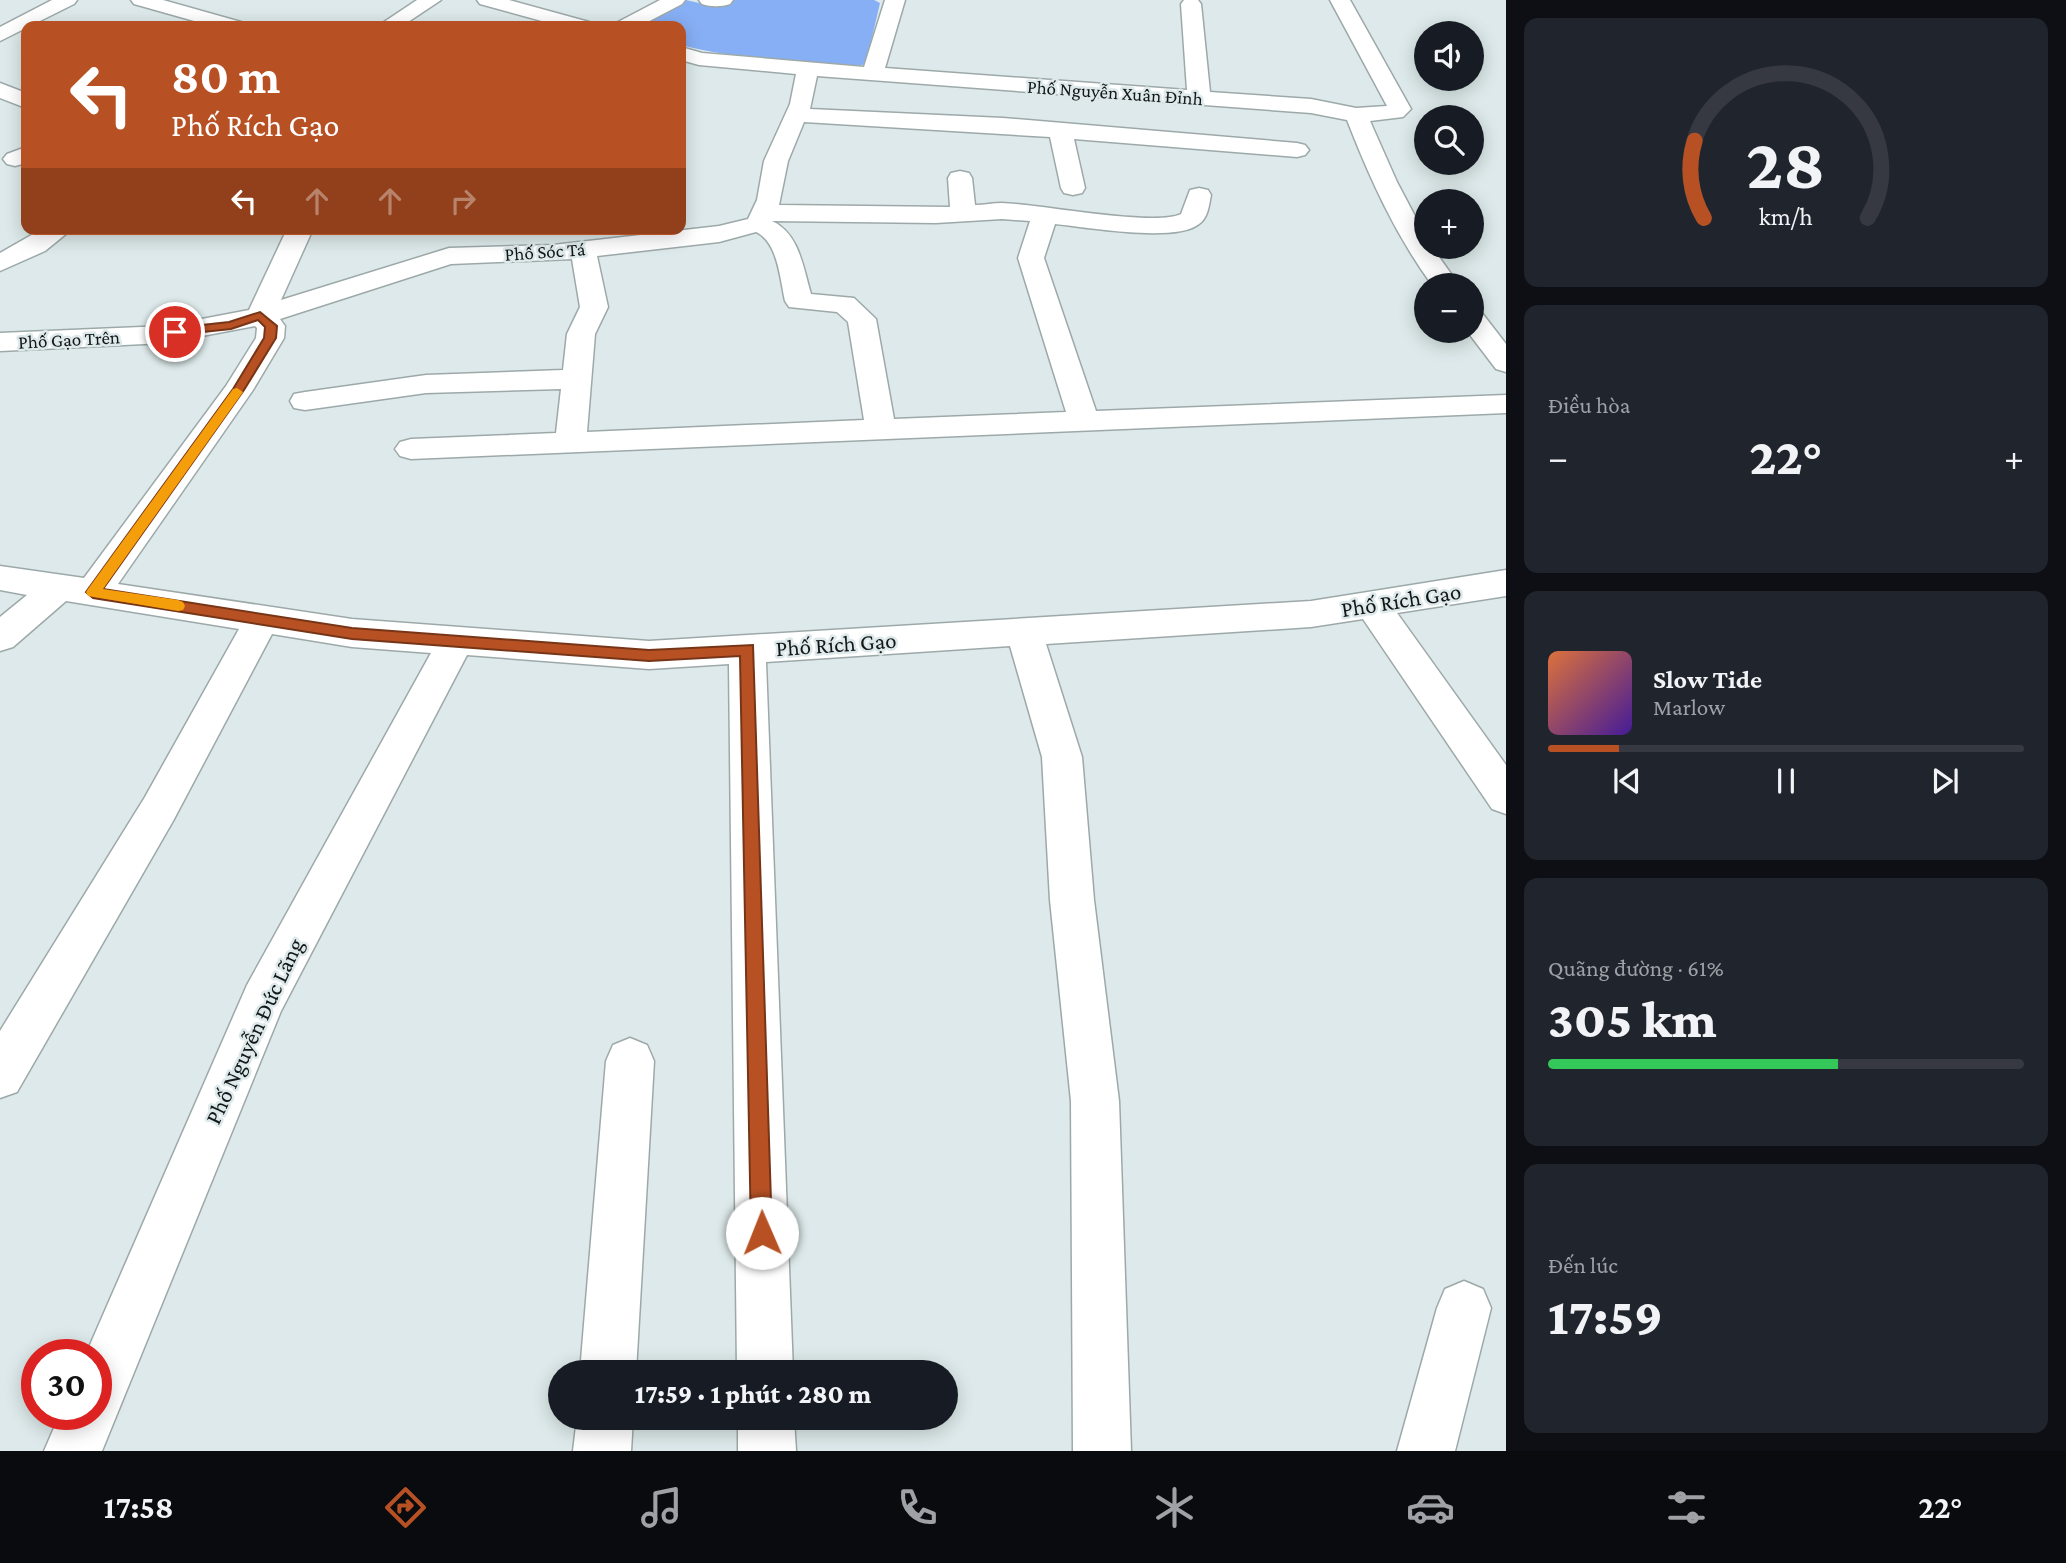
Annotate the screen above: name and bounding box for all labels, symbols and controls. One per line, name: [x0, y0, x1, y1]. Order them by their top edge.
map controls: [1414, 21, 1484, 343]
button: sound: [1414, 21, 1484, 91]
icon: left: [56, 49, 147, 140]
text: 80 m: [171, 49, 280, 104]
street label: Phố Nguyễn Xuân Đỉnh: [1026, 76, 1204, 109]
button: search: [1414, 105, 1484, 175]
text: Phố Rích Gạo: [171, 107, 339, 143]
text: 28: [1746, 124, 1826, 205]
icon: left: [225, 182, 263, 220]
icon: ahead: [298, 182, 336, 220]
icon: ahead: [371, 182, 409, 220]
icon: right: [444, 182, 482, 220]
button: +: [1414, 189, 1484, 259]
text: km/h: [1759, 203, 1813, 230]
street label: Phố Sóc Tá: [504, 238, 586, 265]
button: −: [1414, 273, 1484, 343]
pin: [145, 302, 205, 362]
icon: arrive: [156, 313, 194, 351]
street label: Phố Gạo Trên: [18, 326, 120, 353]
text: Điều hòa: [1548, 392, 1630, 418]
text: 22°: [1749, 427, 1823, 485]
text: −: [1548, 436, 1568, 478]
text: +: [2004, 436, 2024, 478]
street label: Phố Rích Gạo: [1339, 578, 1463, 622]
street label: Phố Rích Gạo: [775, 627, 897, 661]
text: Slow Tide: [1653, 665, 1762, 694]
text: Marlow: [1653, 694, 1725, 720]
icon: previous: [1608, 762, 1646, 800]
icon: pause: [1767, 762, 1805, 800]
icon: next: [1926, 762, 1964, 800]
street label: Phố Nguyễn Đức Lãng: [200, 934, 308, 1128]
text: Quãng đường · 61%: [1548, 955, 1724, 981]
text: 305 km: [1548, 990, 1717, 1048]
position arrow: [725, 1196, 799, 1270]
text: Đến lúc: [1548, 1252, 1618, 1278]
text: 17:59: [1548, 1287, 1663, 1345]
speed limit sign: 30: [21, 1339, 112, 1430]
text: 17:59 · 1 phút · 280 m: [635, 1380, 871, 1409]
icon: directions: [381, 1483, 430, 1532]
icon: music: [637, 1483, 686, 1532]
icon: phone: [893, 1483, 942, 1532]
icon: climate: [1150, 1483, 1199, 1532]
icon: car: [1406, 1483, 1455, 1532]
icon: filters: [1662, 1483, 1711, 1532]
text: 17:58: [104, 1489, 174, 1525]
text: 22°: [1918, 1489, 1962, 1525]

